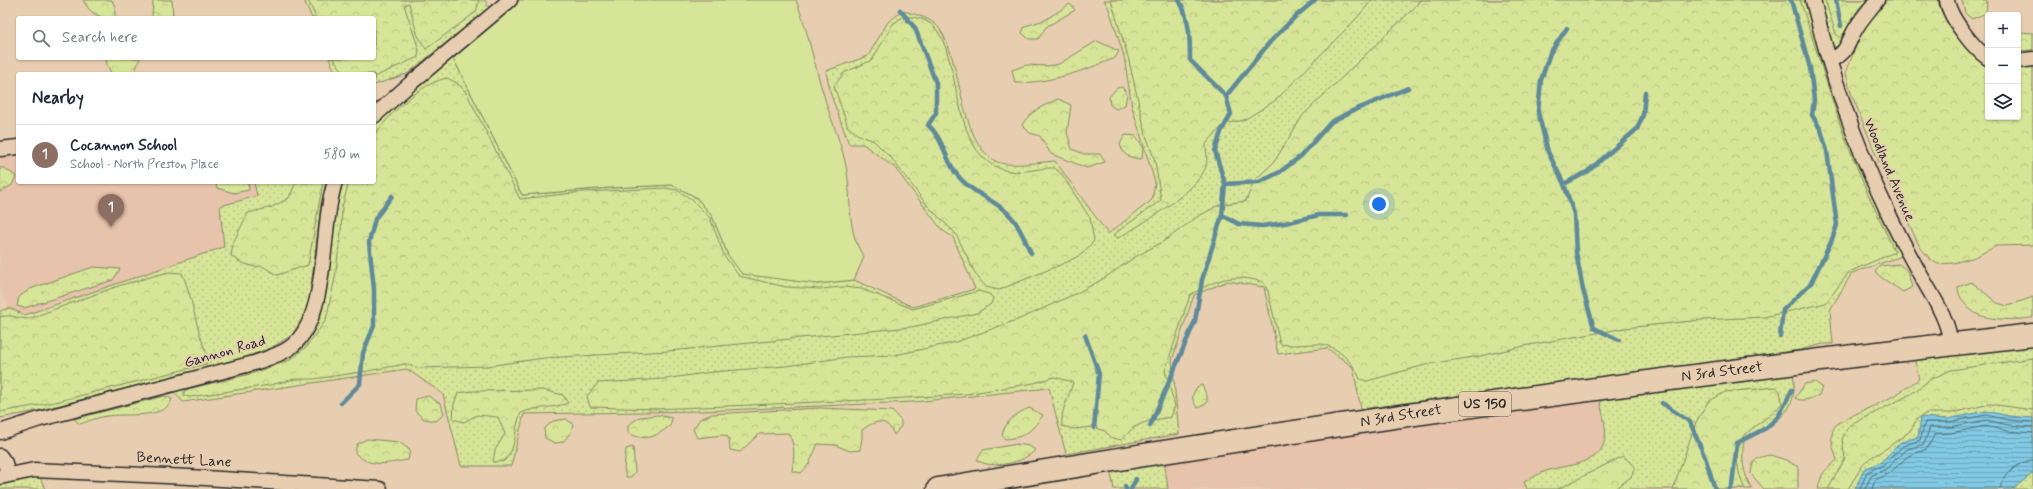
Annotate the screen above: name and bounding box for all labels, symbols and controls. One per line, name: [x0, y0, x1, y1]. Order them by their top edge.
map controls: [1985, 12, 2021, 120]
button: +: [1985, 12, 2021, 48]
search box: [16, 16, 376, 60]
icon: search: [30, 27, 52, 49]
text: Search here: [62, 28, 138, 48]
button: −: [1985, 48, 2021, 84]
button: layers: [1985, 84, 2021, 120]
text: Nearby: [32, 87, 84, 109]
street label: Woodland Avenue: [1858, 115, 1920, 225]
text: Cocannon School: [70, 136, 177, 156]
text: 1: [42, 146, 48, 163]
text: 580 m: [323, 146, 360, 163]
text: School · North Preston Place: [70, 156, 219, 173]
pin: 1: [98, 194, 124, 227]
your location: [1369, 194, 1389, 214]
street label: Gannon Road: [182, 331, 268, 373]
street label: N 3rd Street: [1680, 357, 1764, 387]
road number: US 150: [1459, 392, 1511, 416]
street label: N 3rd Street: [1359, 400, 1443, 432]
street label: Bennett Lane: [136, 448, 232, 472]

